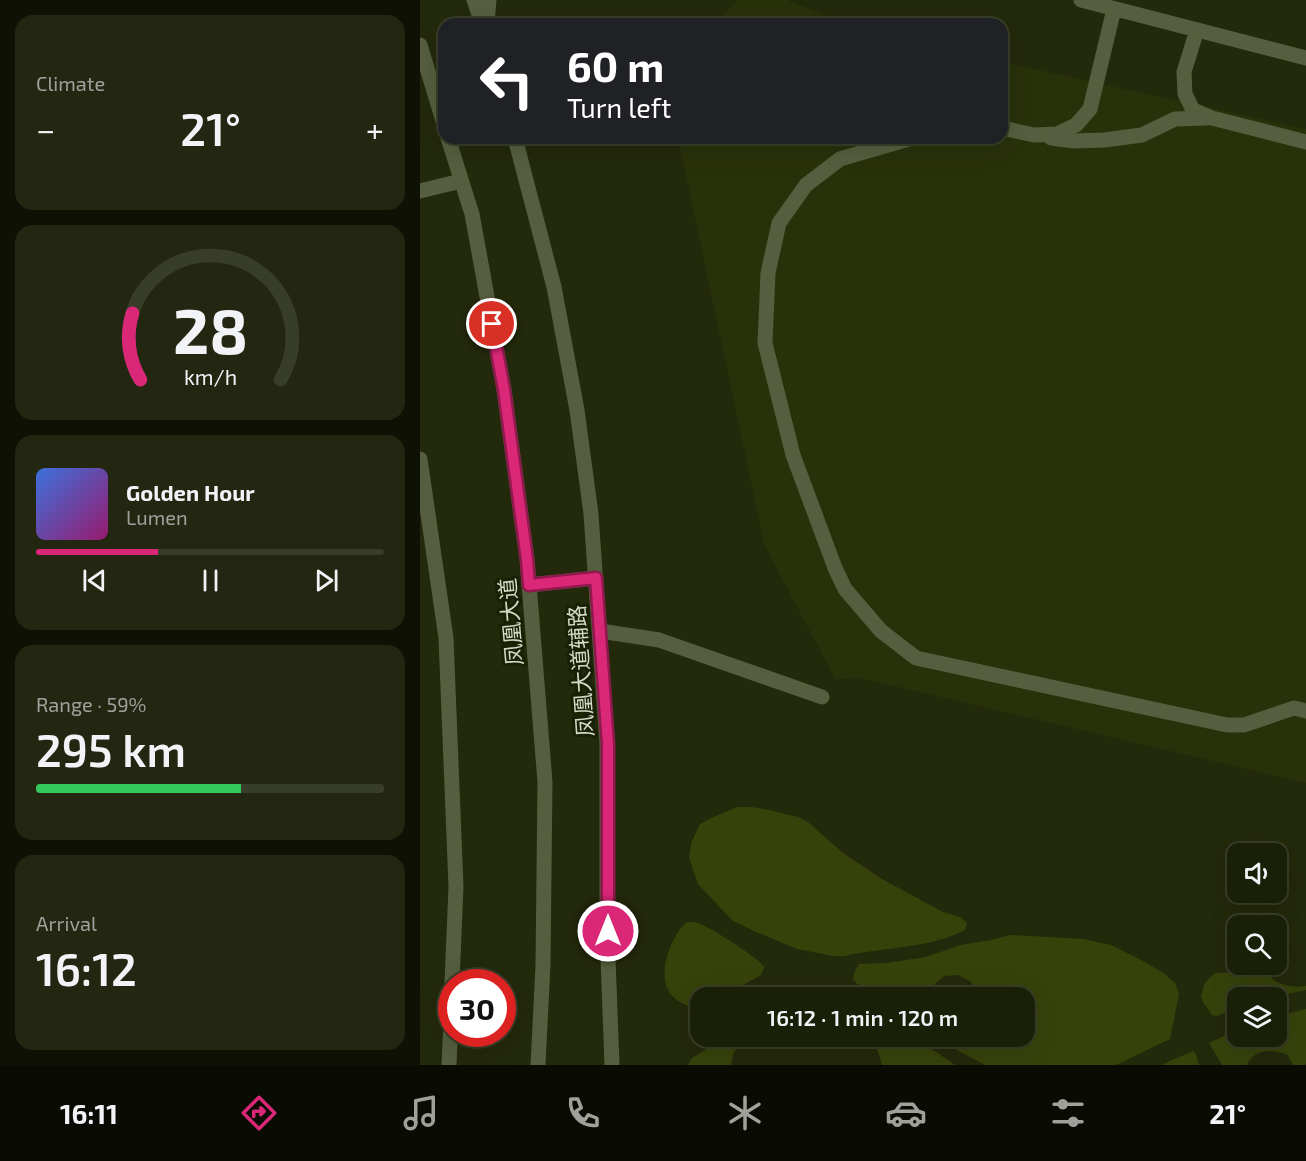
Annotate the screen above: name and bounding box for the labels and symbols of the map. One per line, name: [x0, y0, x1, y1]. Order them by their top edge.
pin: [466, 298, 517, 349]
street label: 凤凰大道: [493, 577, 527, 667]
street label: 凤凰大道辅路: [562, 604, 598, 738]
position arrow: [576, 899, 640, 963]
speed limit sign: 30: [438, 969, 516, 1047]

